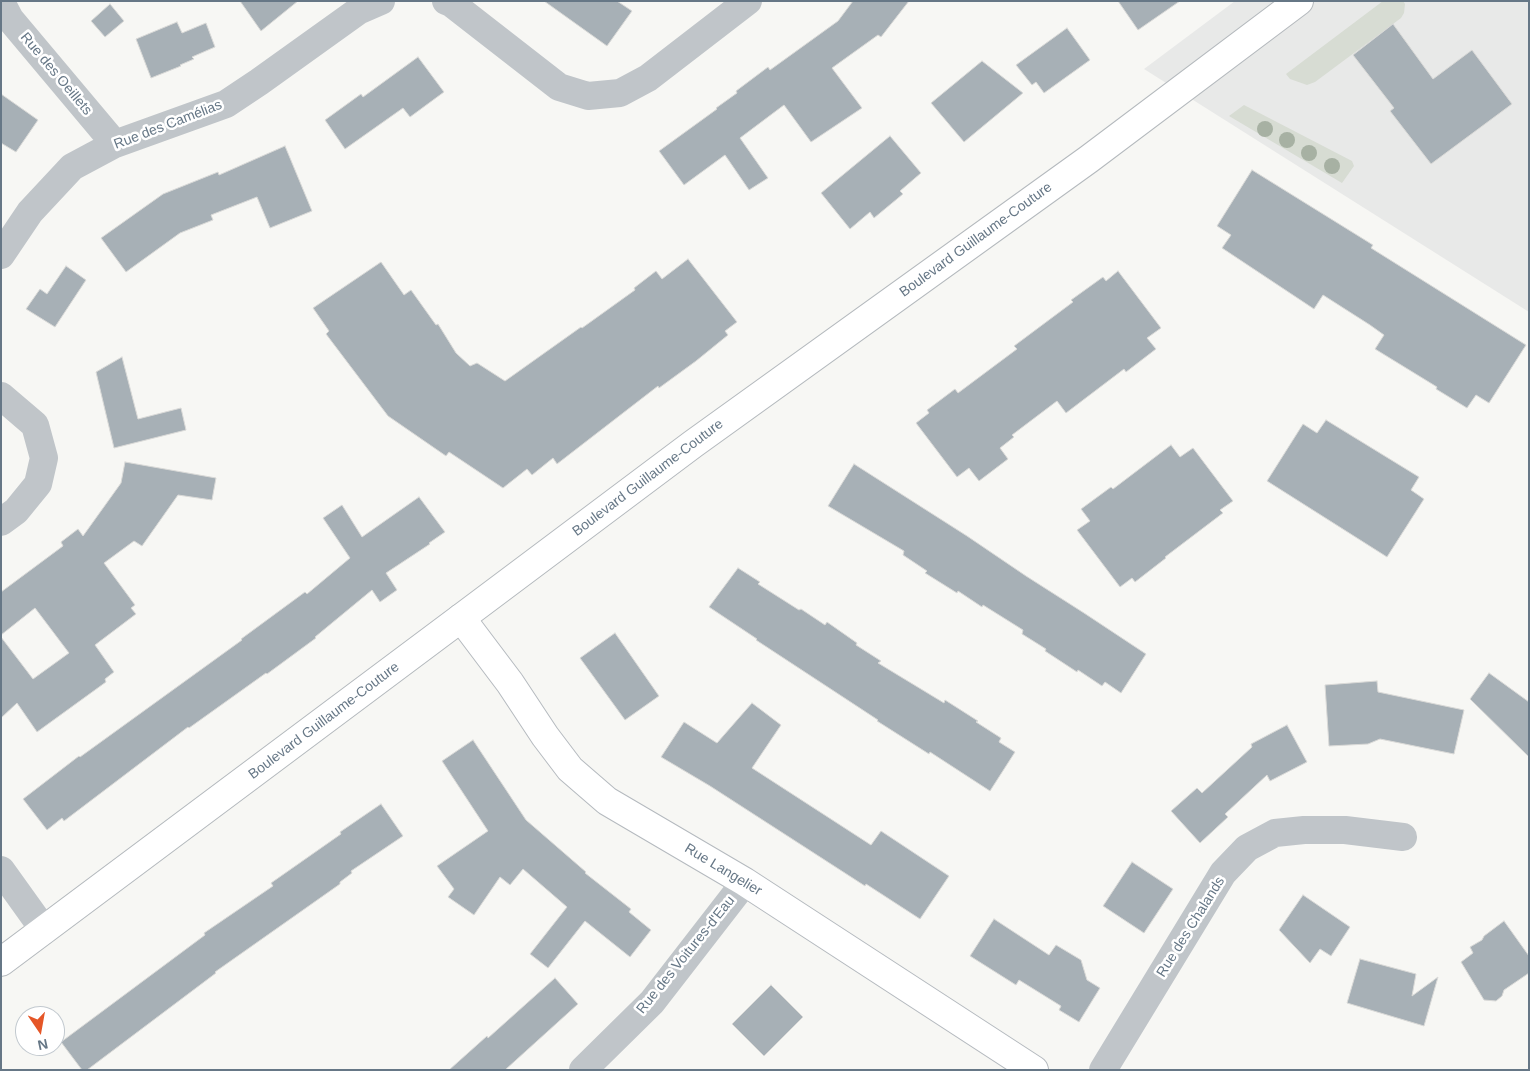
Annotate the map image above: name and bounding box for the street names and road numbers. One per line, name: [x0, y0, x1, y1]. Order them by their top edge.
street label: Rue des Oeillets: [17, 29, 95, 119]
street label: Rue des Camélias: [112, 97, 224, 153]
street label: Boulevard Guillaume-Couture: [896, 179, 1056, 301]
street label: Boulevard Guillaume-Couture: [569, 416, 727, 540]
street label: Boulevard Guillaume-Couture: [245, 659, 403, 783]
street label: Rue Langelier: [681, 840, 765, 900]
street label: Rue des Chalands: [1153, 874, 1229, 980]
street label: Rue des Voitures-d'Eau: [633, 893, 739, 1017]

